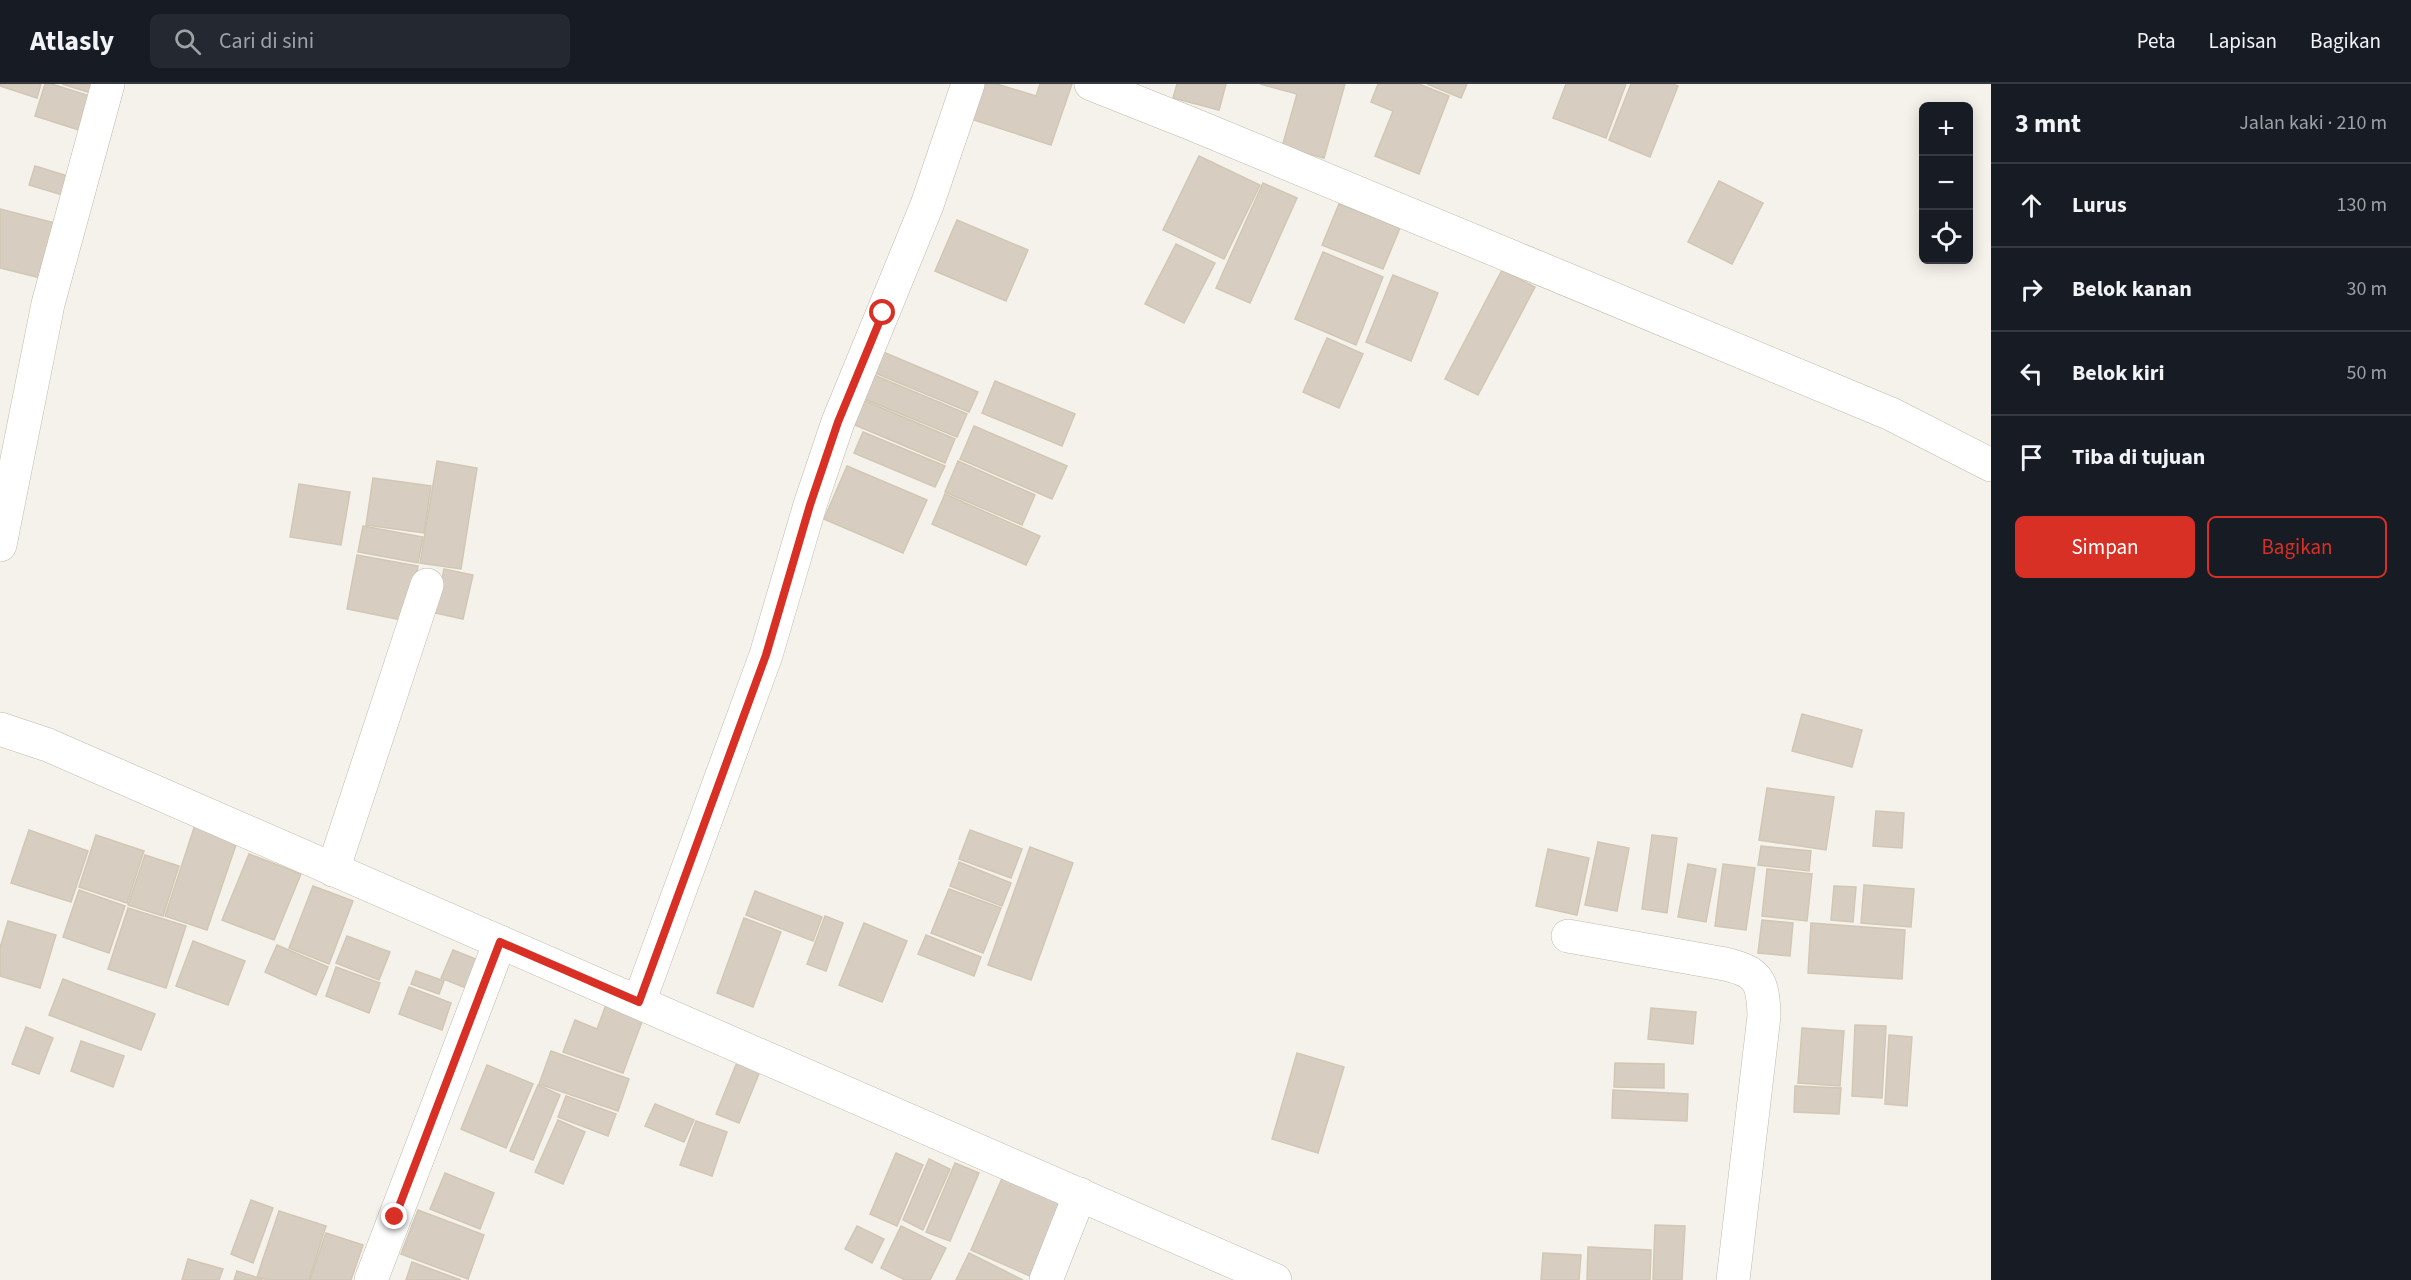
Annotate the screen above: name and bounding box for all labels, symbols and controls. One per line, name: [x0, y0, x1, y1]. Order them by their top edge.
search box: [150, 14, 570, 68]
text: Atlasly: [30, 21, 114, 61]
icon: search: [171, 25, 204, 58]
text: Cari di sini: [219, 25, 314, 57]
text: Peta: [2137, 26, 2176, 56]
text: Lapisan: [2209, 26, 2277, 56]
text: Bagikan: [2310, 26, 2381, 56]
map controls: [1919, 102, 1973, 264]
button: +: [1919, 102, 1973, 156]
text: 3 mnt: [2015, 105, 2081, 142]
text: Jalan kaki · 210 m: [2239, 109, 2387, 137]
button: −: [1919, 156, 1973, 210]
icon: ahead: [2015, 189, 2048, 222]
text: Lurus: [2072, 189, 2127, 221]
text: 130 m: [2337, 191, 2387, 219]
button: locate: [1919, 210, 1973, 264]
icon: right: [2015, 273, 2048, 306]
text: Belok kanan: [2072, 273, 2192, 305]
text: 30 m: [2347, 275, 2387, 303]
route start: [869, 299, 895, 325]
icon: left: [2015, 357, 2048, 390]
text: Belok kiri: [2072, 357, 2165, 389]
text: 50 m: [2347, 359, 2387, 387]
icon: arrive: [2015, 441, 2048, 474]
text: Tiba di tujuan: [2072, 441, 2205, 473]
button: Simpan: [2015, 516, 2195, 578]
button: Bagikan: [2207, 516, 2387, 578]
route end: [381, 1203, 407, 1229]

